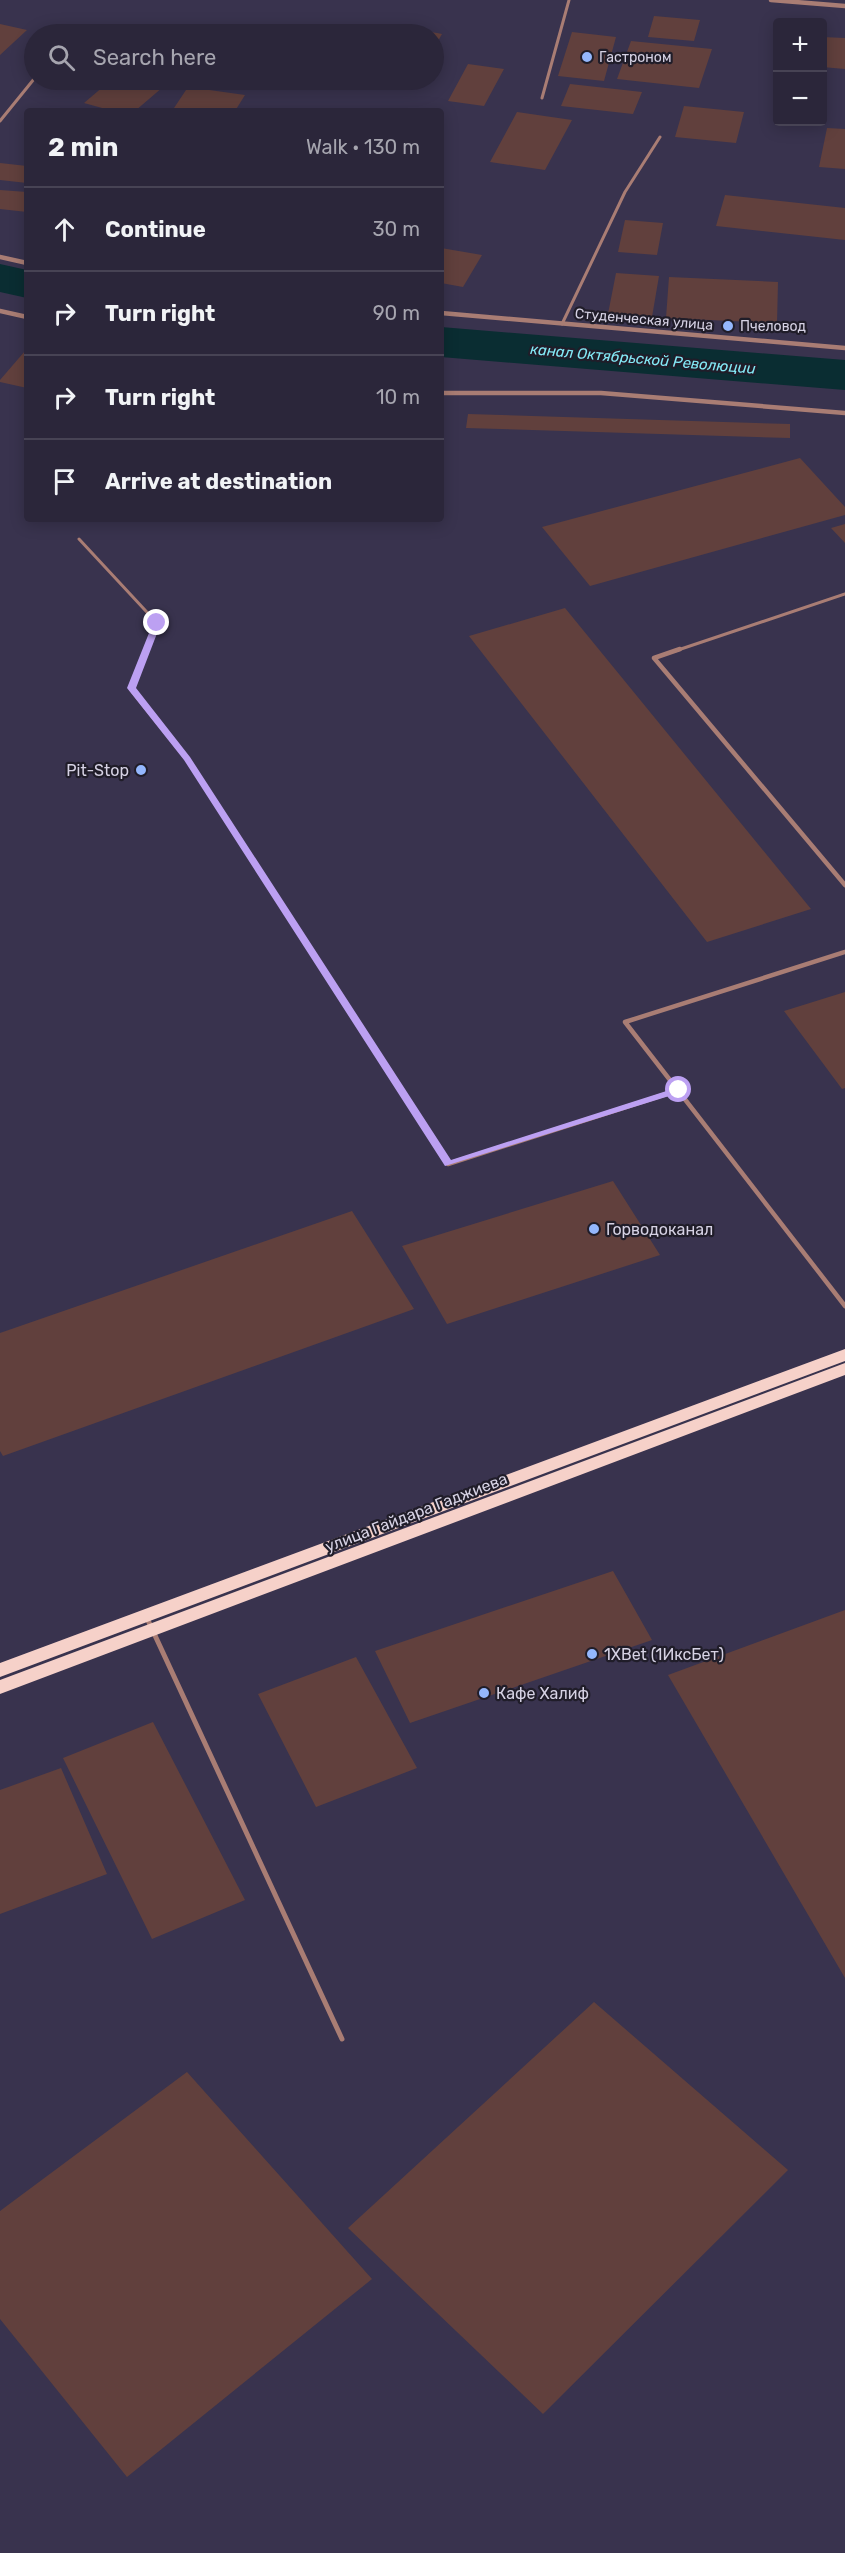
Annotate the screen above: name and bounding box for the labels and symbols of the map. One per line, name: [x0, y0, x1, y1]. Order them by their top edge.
place label: Гастроном: [599, 49, 671, 66]
marker: Гастроном: [580, 50, 594, 64]
street label: Студенческая улица: [574, 305, 714, 334]
place label: Пчеловод: [740, 318, 806, 335]
marker: Пчеловод: [721, 319, 735, 333]
water label: канал Октябрьской Революции: [529, 340, 757, 378]
route end: [143, 609, 169, 635]
place label: Pit-Stop: [66, 761, 129, 780]
marker: Pit-Stop: [134, 763, 148, 777]
route start: [665, 1076, 691, 1102]
place label: Горводоканал: [606, 1220, 713, 1239]
marker: Горводоканал: [587, 1222, 601, 1236]
street label: улица Гайдара Гаджиева: [322, 1469, 510, 1556]
place label: 1XBet (1ИксБет): [604, 1645, 724, 1664]
marker: 1XBet (1ИксБет): [585, 1647, 599, 1661]
place label: Кафе Халиф: [496, 1684, 589, 1703]
marker: Кафе Халиф: [477, 1686, 491, 1700]

